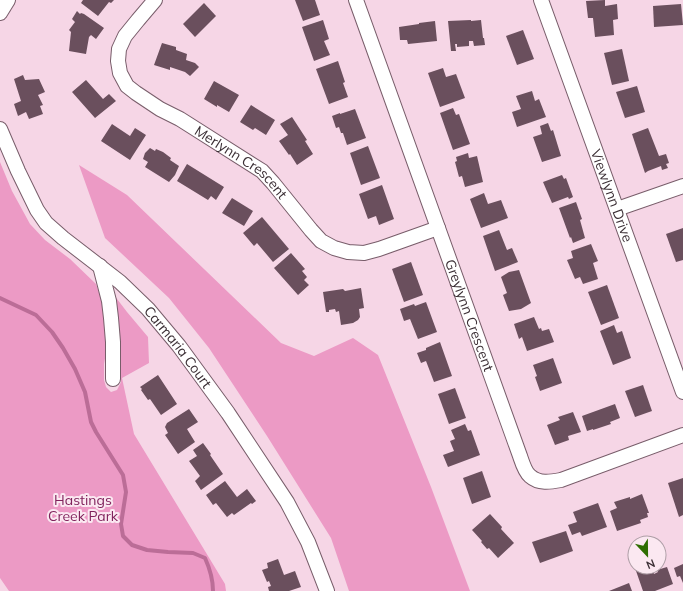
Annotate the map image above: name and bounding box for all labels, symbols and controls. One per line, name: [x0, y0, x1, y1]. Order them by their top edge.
street label: Merlynn Crescent: [191, 122, 291, 203]
street label: Viewlynn Drive: [587, 147, 637, 245]
street label: Greylynn Crescent: [441, 257, 498, 374]
street label: Carmaria Court: [140, 302, 216, 392]
park label: Hastings Creek Park: [48, 491, 119, 525]
north arrow: [627, 535, 667, 575]
text: N: [644, 556, 657, 572]

